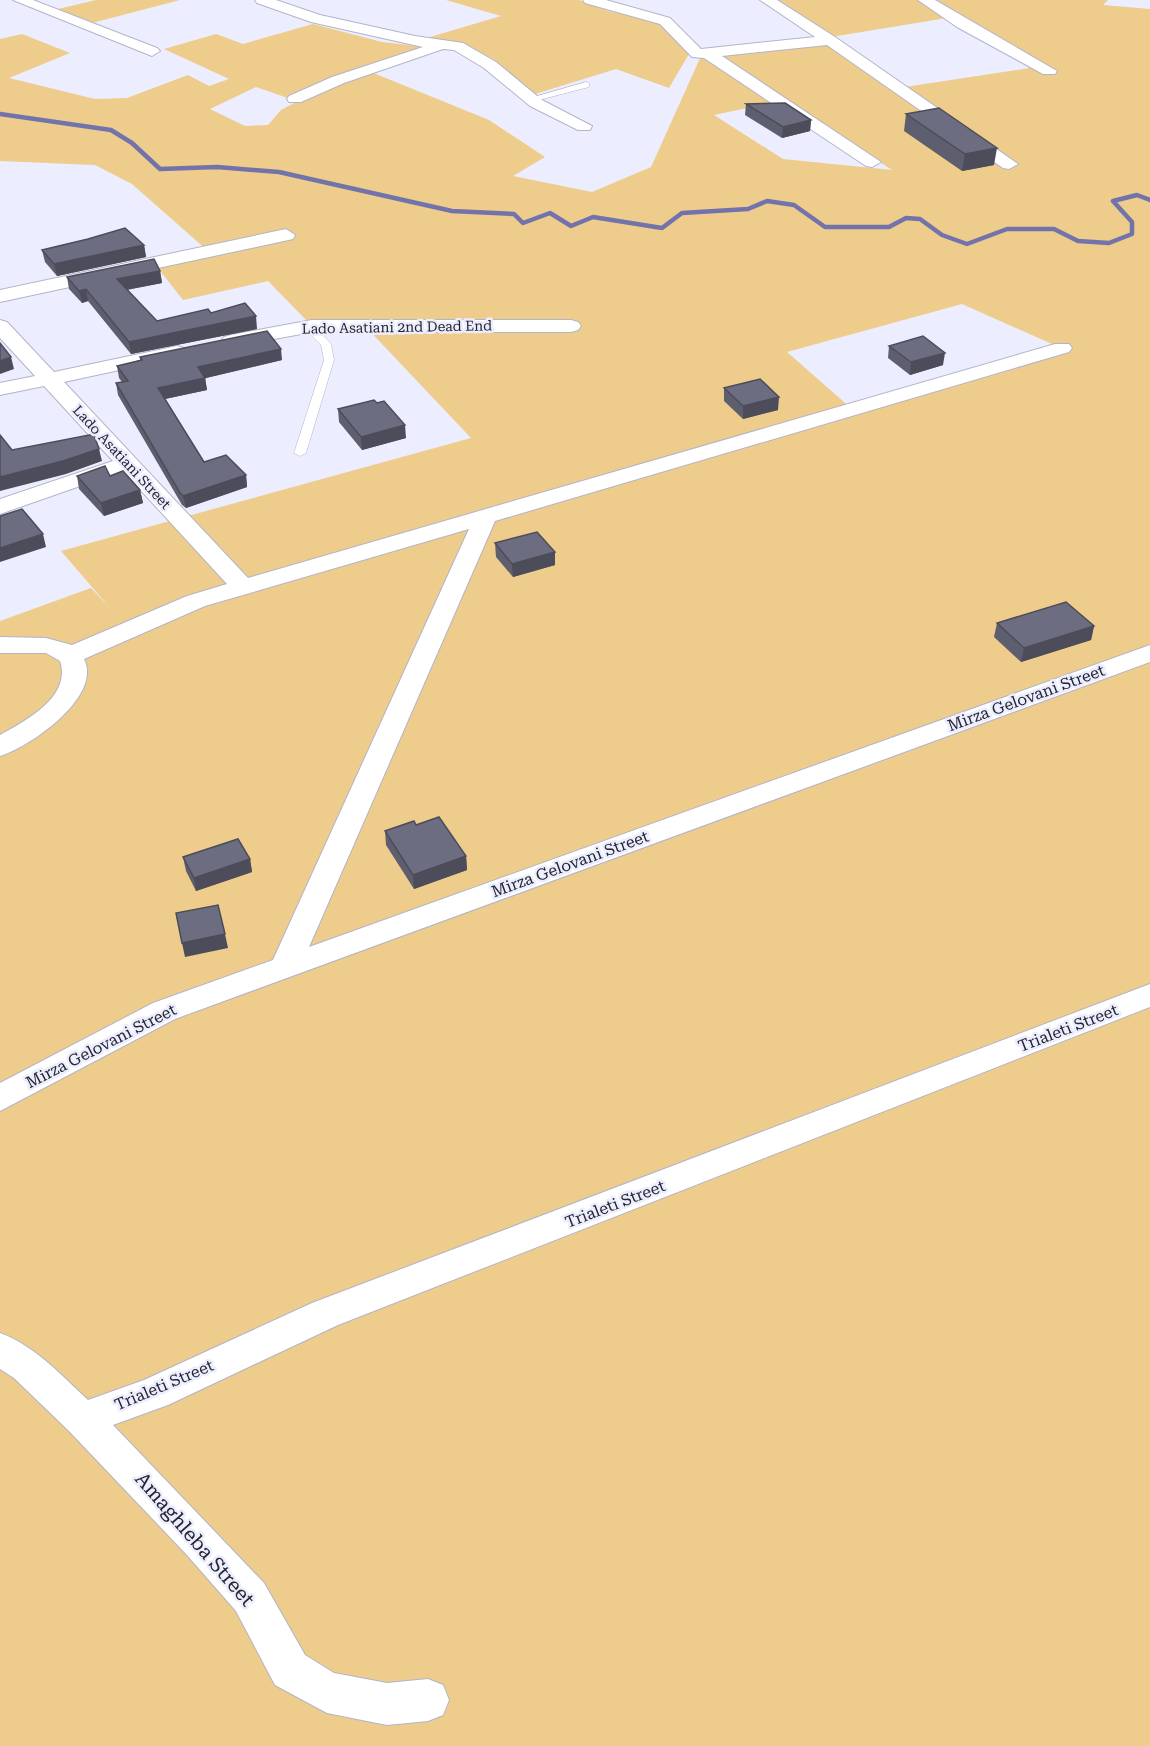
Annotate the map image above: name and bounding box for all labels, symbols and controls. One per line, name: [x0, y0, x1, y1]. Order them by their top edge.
street label: Lado Asatiani 2nd Dead End: [302, 317, 492, 337]
street label: Lado Asatiani Street: [70, 402, 174, 512]
street label: Mirza Gelovani Street: [945, 661, 1107, 735]
street label: Mirza Gelovani Street: [489, 827, 651, 901]
street label: Mirza Gelovani Street: [23, 1000, 179, 1092]
street label: Trialeti Street: [1015, 1000, 1121, 1056]
street label: Trialeti Street: [562, 1176, 668, 1232]
street label: Trialeti Street: [112, 1356, 216, 1414]
street label: Amaghleba Street: [130, 1467, 260, 1611]

